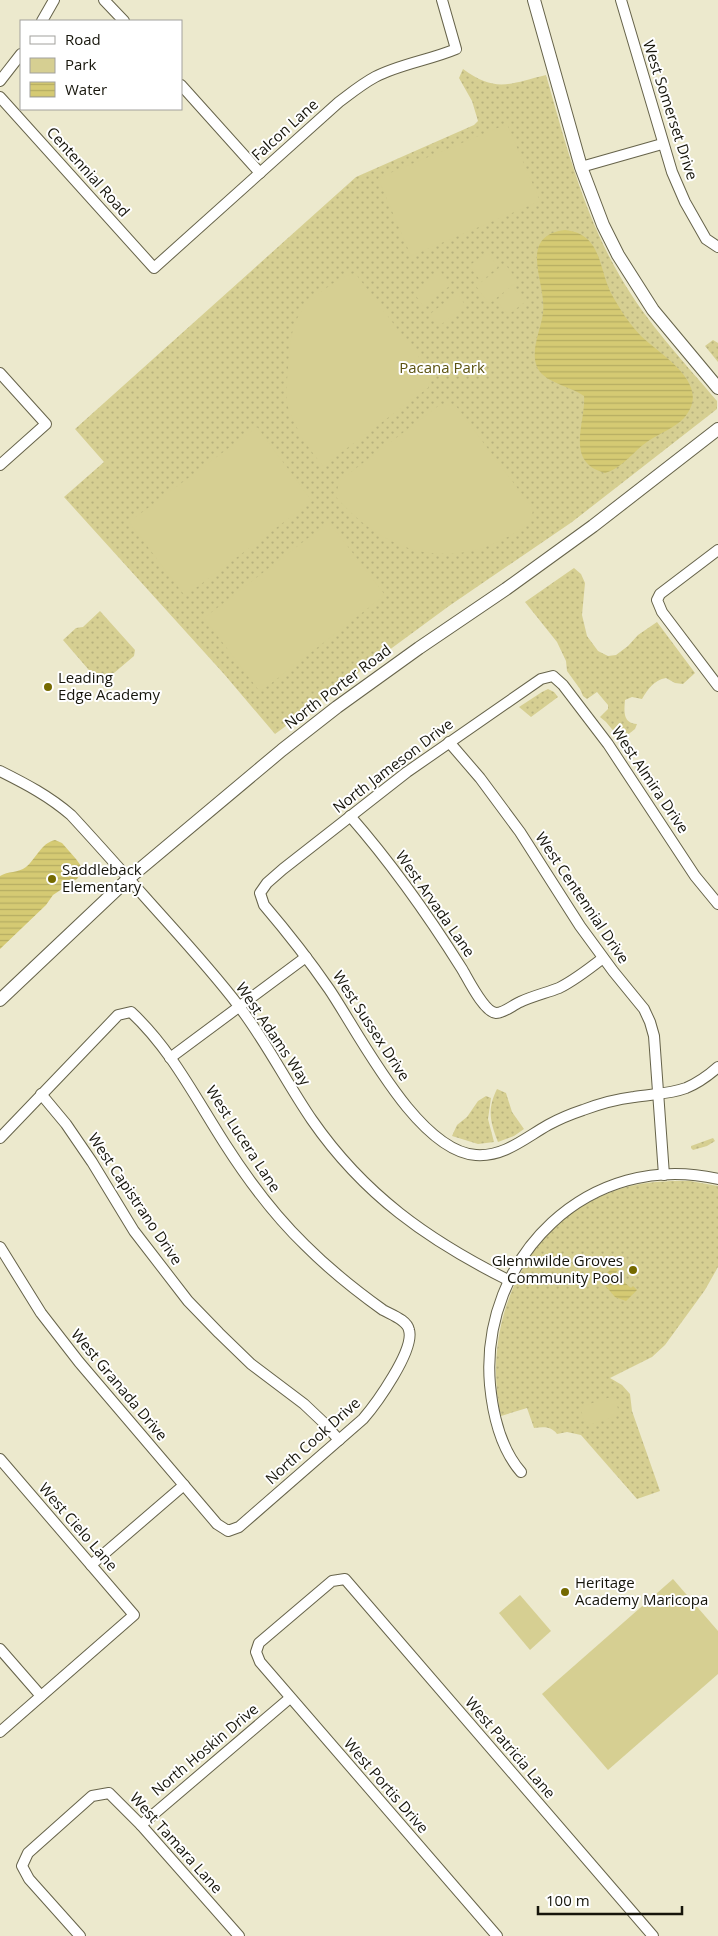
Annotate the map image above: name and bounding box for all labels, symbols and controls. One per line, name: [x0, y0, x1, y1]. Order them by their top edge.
legend: [20, 20, 182, 110]
text: Road: [65, 29, 101, 49]
street label: West Somerset Drive: [639, 37, 703, 182]
text: Park: [65, 54, 96, 74]
text: Water: [65, 79, 107, 99]
street label: Falcon Lane: [247, 94, 322, 164]
street label: Centennial Road: [43, 122, 135, 221]
park label: Pacana Park: [399, 357, 485, 377]
street label: North Porter Road: [280, 639, 395, 733]
place label: Leading Edge Academy: [58, 667, 160, 704]
marker: Leading Edge Academy: [42, 681, 54, 693]
street label: North Jameson Drive: [328, 713, 457, 817]
street label: West Almira Drive: [608, 722, 694, 837]
street label: West Centennial Drive: [531, 828, 634, 967]
street label: West Arvada Lane: [392, 846, 480, 960]
place label: Saddleback Elementary: [62, 859, 142, 896]
marker: Saddleback Elementary: [46, 873, 58, 885]
street label: West Sussex Drive: [329, 967, 415, 1084]
street label: West Adams Way: [232, 978, 316, 1089]
street label: West Lucera Lane: [202, 1081, 286, 1196]
street label: West Capistrano Drive: [84, 1129, 188, 1268]
place label: Glennwilde Groves Community Pool: [492, 1250, 623, 1287]
marker: Glennwilde Groves Community Pool: [627, 1264, 639, 1276]
street label: West Granada Drive: [67, 1324, 172, 1444]
street label: North Cook Drive: [261, 1392, 364, 1488]
street label: West Cielo Lane: [35, 1478, 123, 1575]
place label: Heritage Academy Maricopa: [575, 1572, 708, 1609]
marker: Heritage Academy Maricopa: [559, 1586, 571, 1598]
street label: West Patricia Lane: [461, 1692, 560, 1802]
street label: North Hoskin Drive: [147, 1699, 262, 1800]
street label: West Portis Drive: [340, 1734, 434, 1837]
street label: West Tamara Lane: [126, 1787, 228, 1897]
scale bar: [538, 1884, 682, 1916]
text: 100 m: [546, 1890, 590, 1910]

